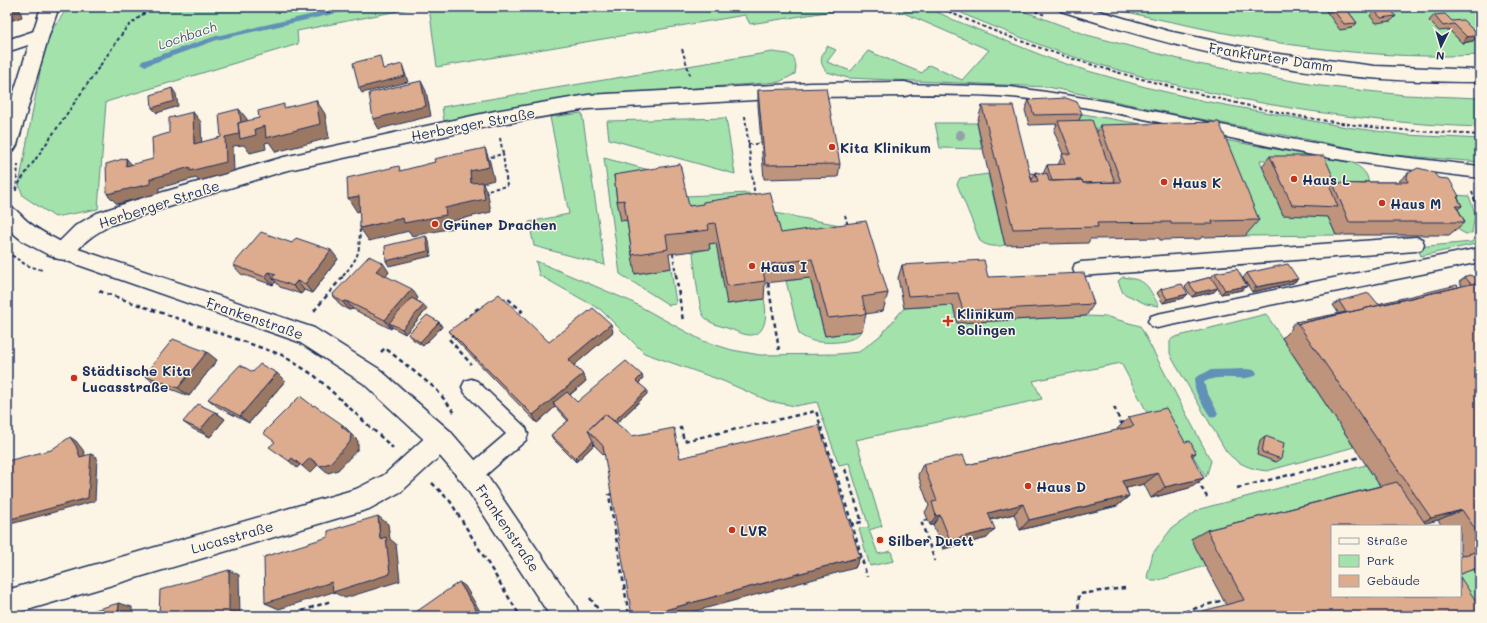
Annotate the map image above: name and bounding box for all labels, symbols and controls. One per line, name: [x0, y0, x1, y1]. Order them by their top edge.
water label: Lochbach: [155, 17, 219, 53]
north arrow: [1421, 26, 1461, 66]
street label: Frankfurter Damm: [1207, 38, 1335, 76]
text: N: [1435, 49, 1445, 64]
street label: Herberger Straße: [409, 103, 537, 145]
place label: Kita Klinikum: [840, 138, 931, 157]
marker: Kita Klinikum: [827, 142, 837, 152]
place label: Haus L: [1302, 170, 1350, 189]
place label: Haus K: [1172, 173, 1221, 192]
marker: Haus L: [1289, 174, 1299, 184]
street label: Herberger Straße: [96, 176, 222, 232]
marker: Haus K: [1159, 177, 1169, 187]
place label: Haus M: [1390, 194, 1441, 213]
marker: Haus M: [1377, 198, 1387, 208]
place label: Grüner Drachen: [443, 215, 557, 234]
marker: Grüner Drachen: [430, 219, 440, 229]
place label: Haus I: [760, 257, 807, 276]
marker: Haus I: [747, 261, 757, 271]
street label: Frankenstraße: [204, 293, 306, 343]
place label: Klinikum Solingen: [957, 304, 1016, 339]
marker: Klinikum Solingen: [942, 315, 954, 327]
place label: Städtische Kita Lucasstraße: [82, 361, 191, 396]
marker: Städtische Kita Lucasstraße: [69, 373, 79, 383]
place label: Haus D: [1036, 477, 1086, 496]
street label: Frankenstraße: [472, 481, 544, 575]
marker: Haus D: [1023, 481, 1033, 491]
street label: Lucasstraße: [189, 516, 275, 558]
place label: LVR: [740, 521, 767, 540]
marker: LVR: [727, 525, 737, 535]
legend: [1331, 525, 1461, 597]
place label: Silber Duett: [888, 531, 974, 550]
text: Straße: [1367, 532, 1408, 548]
marker: Silber Duett: [875, 535, 885, 545]
text: Park: [1367, 552, 1394, 568]
text: Gebäude: [1367, 572, 1420, 588]

